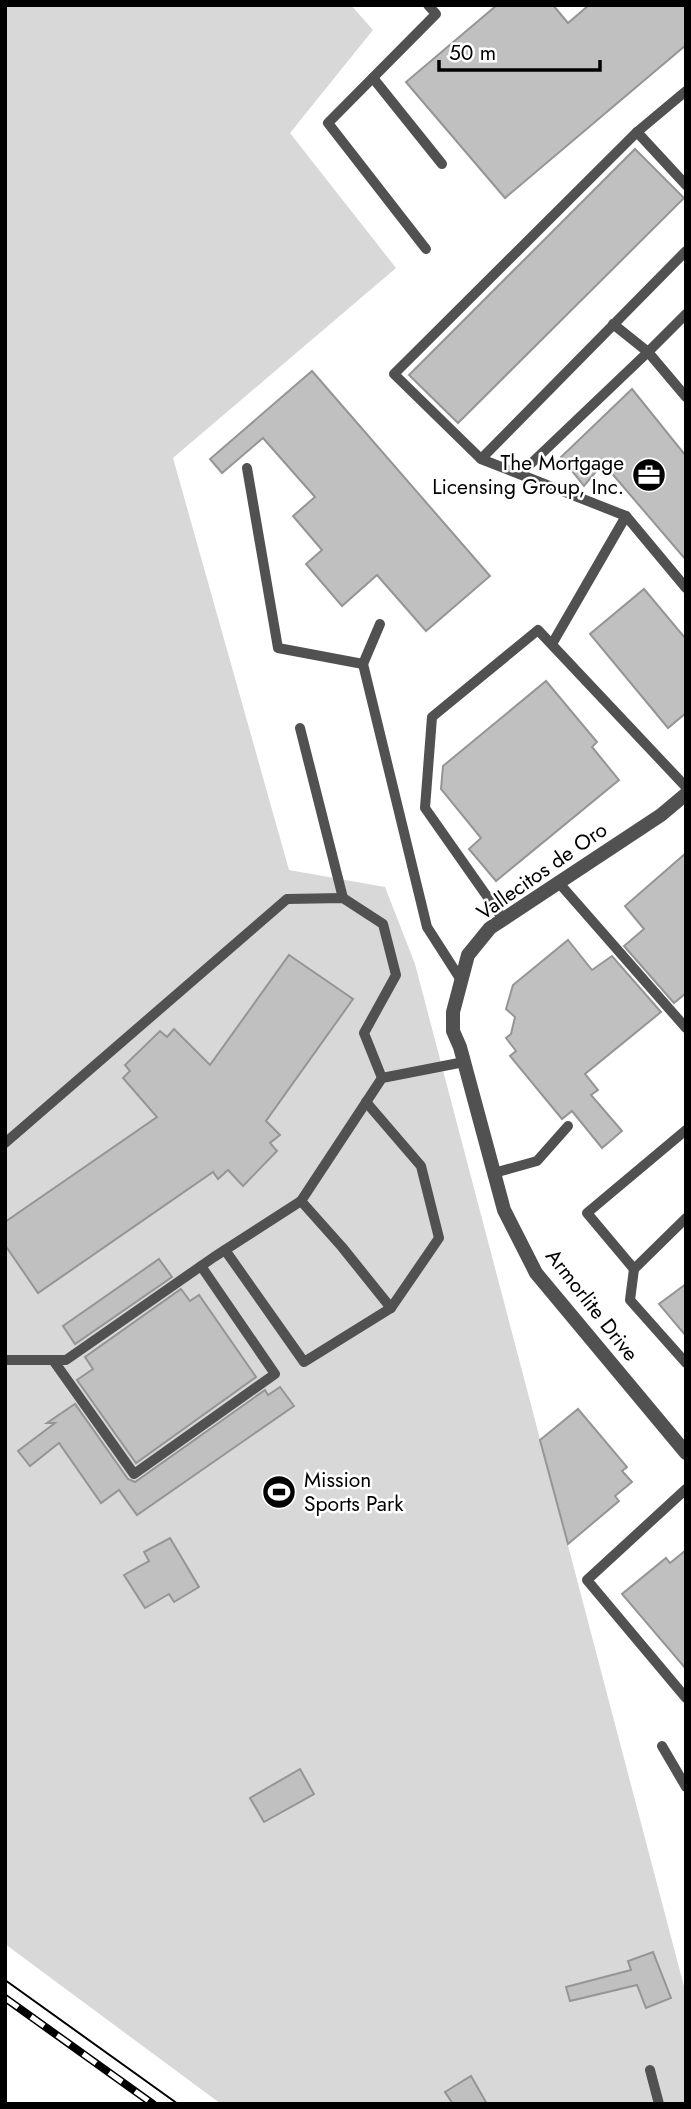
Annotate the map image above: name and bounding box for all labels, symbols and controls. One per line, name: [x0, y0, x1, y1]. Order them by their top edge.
scale bar: [439, 28, 600, 72]
text: 50 m: [449, 38, 496, 68]
place label: The Mortgage Licensing Group, Inc.: [432, 448, 624, 502]
office icon: The Mortgage Licensing Group, Inc.: [630, 456, 668, 494]
street label: Vallecitos de Oro: [471, 815, 613, 927]
street label: Armorlite Drive: [539, 1242, 646, 1368]
place label: Mission Sports Park: [304, 1465, 404, 1519]
sports icon: Mission Sports Park: [260, 1473, 298, 1511]

